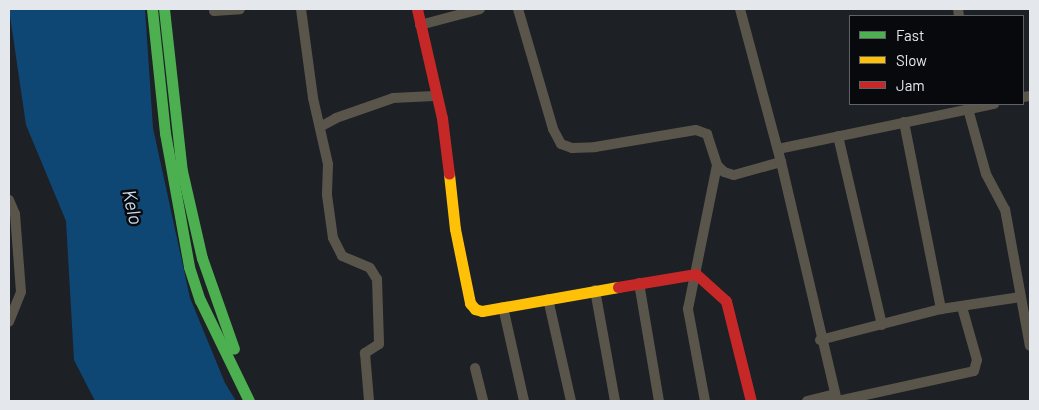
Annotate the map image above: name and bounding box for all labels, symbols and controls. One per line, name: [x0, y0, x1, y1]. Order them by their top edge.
legend: [849, 15, 1024, 105]
text: Fast: [896, 26, 924, 44]
text: Slow: [896, 51, 927, 69]
text: Jam: [896, 76, 925, 94]
water label: Kelo: [118, 187, 148, 227]

